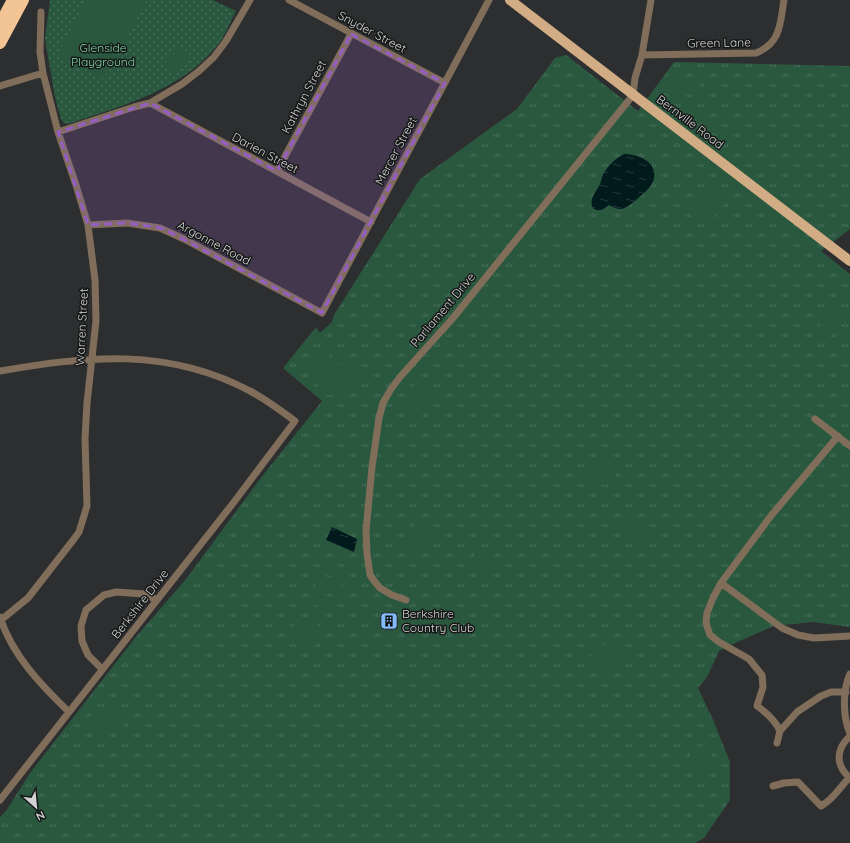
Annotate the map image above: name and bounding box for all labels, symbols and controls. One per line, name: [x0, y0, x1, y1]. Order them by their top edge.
street label: Snyder Street: [336, 7, 409, 56]
street label: Green Lane: [687, 34, 751, 51]
park label: Glenside Playground: [71, 40, 135, 69]
street label: Kathryn Street: [278, 58, 329, 136]
street label: Bernville Road: [654, 91, 727, 152]
street label: Mercer Street: [371, 114, 420, 187]
street label: Darien Street: [230, 129, 301, 176]
street label: Argonne Road: [175, 217, 253, 268]
street label: Parliament Drive: [407, 269, 478, 350]
street label: Warren Street: [72, 288, 91, 366]
street label: Berkshire Drive: [108, 566, 171, 641]
place label: Berkshire Country Club: [402, 606, 474, 635]
building icon: Berkshire Country Club: [379, 611, 399, 631]
north arrow: [16, 787, 56, 827]
text: N: [34, 808, 47, 824]

